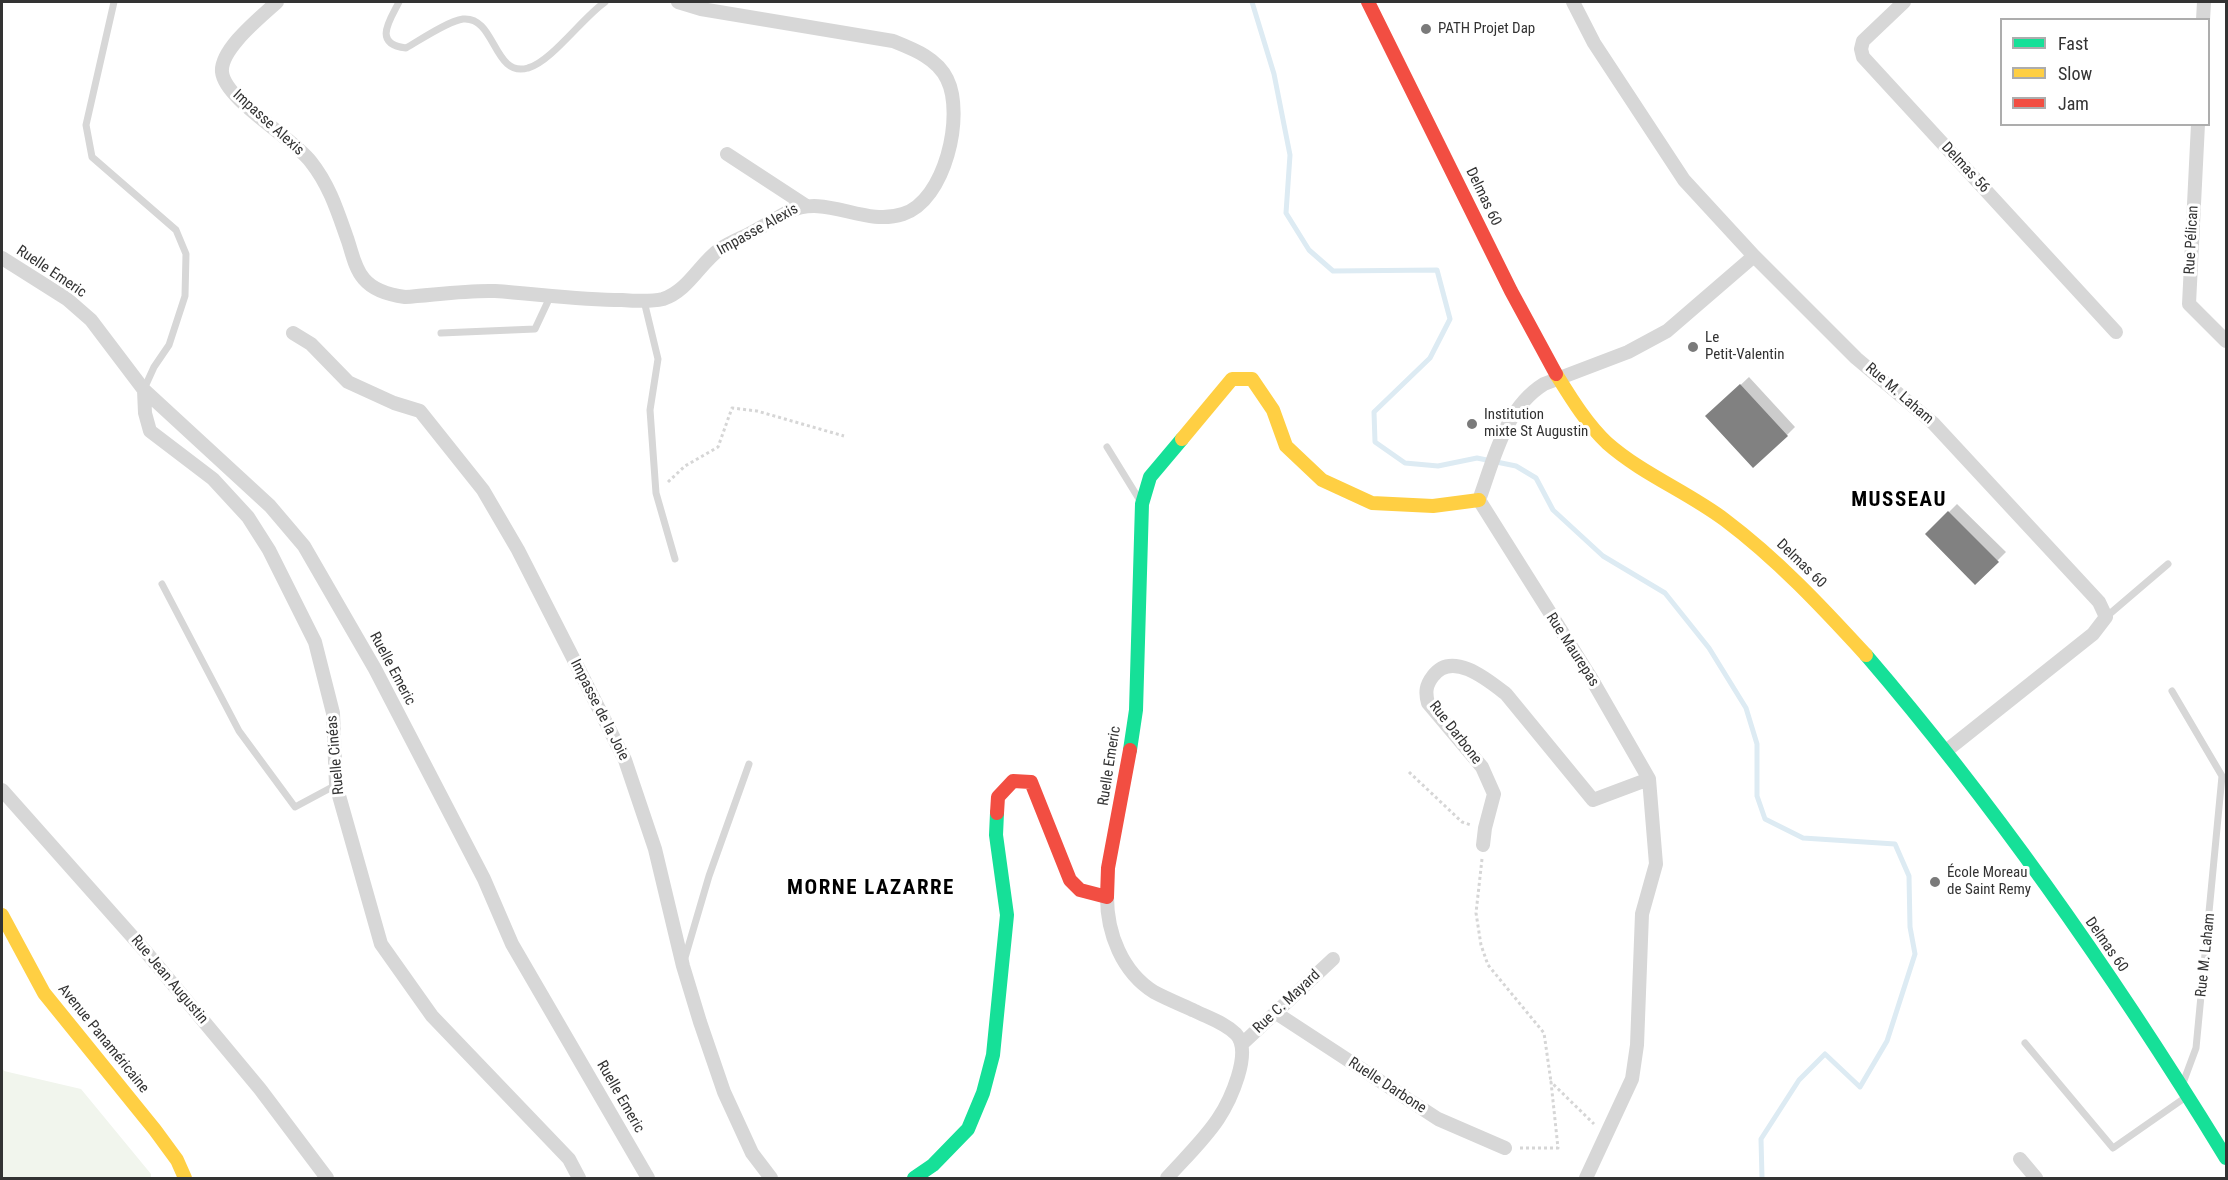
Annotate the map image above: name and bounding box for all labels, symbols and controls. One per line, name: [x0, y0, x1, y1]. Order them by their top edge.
legend: [2000, 18, 2210, 126]
place label: PATH Projet Dap: [1438, 20, 1535, 38]
marker: PATH Projet Dap: [1419, 22, 1433, 36]
text: Fast: [2058, 33, 2089, 54]
text: Slow: [2058, 63, 2092, 84]
street label: Impasse Alexis: [229, 86, 307, 160]
text: Jam: [2058, 93, 2089, 114]
street label: Delmas 56: [1937, 139, 1993, 197]
street label: Delmas 60: [1461, 165, 1505, 229]
street label: Impasse Alexis: [714, 200, 802, 260]
street label: Rue Pélican: [2181, 205, 2203, 275]
street label: Ruelle Emeric: [13, 242, 89, 302]
place label: Le Petit-Valentin: [1705, 329, 1784, 364]
marker: Le Petit-Valentin: [1686, 340, 1700, 354]
street label: Rue M. Laham: [1861, 360, 1937, 428]
place label: Institution mixte St Augustin: [1484, 406, 1588, 441]
marker: Institution mixte St Augustin: [1465, 417, 1479, 431]
district label: MUSSEAU: [1851, 488, 1947, 514]
street label: Delmas 60: [1772, 536, 1830, 592]
street label: Rue Maurepas: [1541, 610, 1603, 690]
street label: Ruelle Emeric: [365, 629, 419, 709]
street label: Impasse de la Joie: [566, 656, 632, 764]
street label: Rue Darbone: [1425, 698, 1485, 768]
street label: Ruelle Cinéas: [324, 714, 348, 796]
street label: Ruelle Emeric: [1095, 725, 1125, 807]
place label: École Moreau de Saint Remy: [1947, 864, 2031, 899]
marker: École Moreau de Saint Remy: [1928, 875, 1942, 889]
district label: MORNE LAZARRE: [787, 876, 955, 902]
street label: Rue M. Laham: [2193, 912, 2219, 998]
street label: Delmas 60: [2081, 914, 2131, 976]
street label: Rue Jean Augustin: [127, 932, 211, 1028]
street label: Rue C. Mayard: [1250, 966, 1324, 1038]
street label: Avenue Panaméricaine: [54, 981, 152, 1097]
street label: Ruelle Darbone: [1345, 1054, 1429, 1118]
street label: Ruelle Emeric: [592, 1058, 648, 1136]

